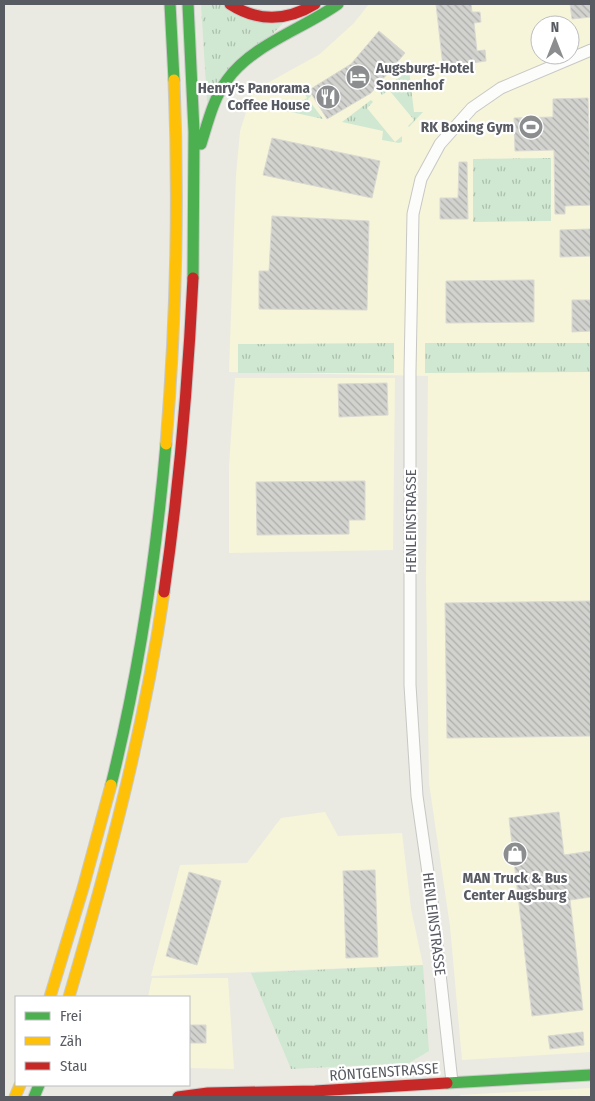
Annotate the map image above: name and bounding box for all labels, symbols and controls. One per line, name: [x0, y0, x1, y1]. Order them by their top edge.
north arrow: [530, 15, 580, 65]
text: N: [551, 19, 559, 36]
place label: Augsburg-Hotel Sonnenhof: [375, 59, 475, 94]
hotel icon: Augsburg-Hotel Sonnenhof: [345, 64, 371, 90]
place label: Henry's Panorama Coffee House: [198, 79, 311, 114]
restaurant icon: Henry's Panorama Coffee House: [315, 84, 341, 110]
sports icon: RK Boxing Gym: [518, 114, 544, 140]
place label: RK Boxing Gym: [421, 118, 514, 136]
street label: HENLEINSTRASSE: [402, 469, 420, 573]
shop icon: MAN Truck & Bus Center Augsburg: [502, 841, 528, 867]
place label: MAN Truck & Bus Center Augsburg: [463, 869, 568, 904]
street label: HENLEINSTRASSE: [419, 871, 449, 977]
legend: [15, 996, 190, 1086]
text: Frei: [60, 1007, 82, 1025]
text: Zäh: [60, 1032, 82, 1050]
text: Stau: [60, 1057, 87, 1075]
street label: RÖNTGENSTRASSE: [329, 1059, 439, 1085]

